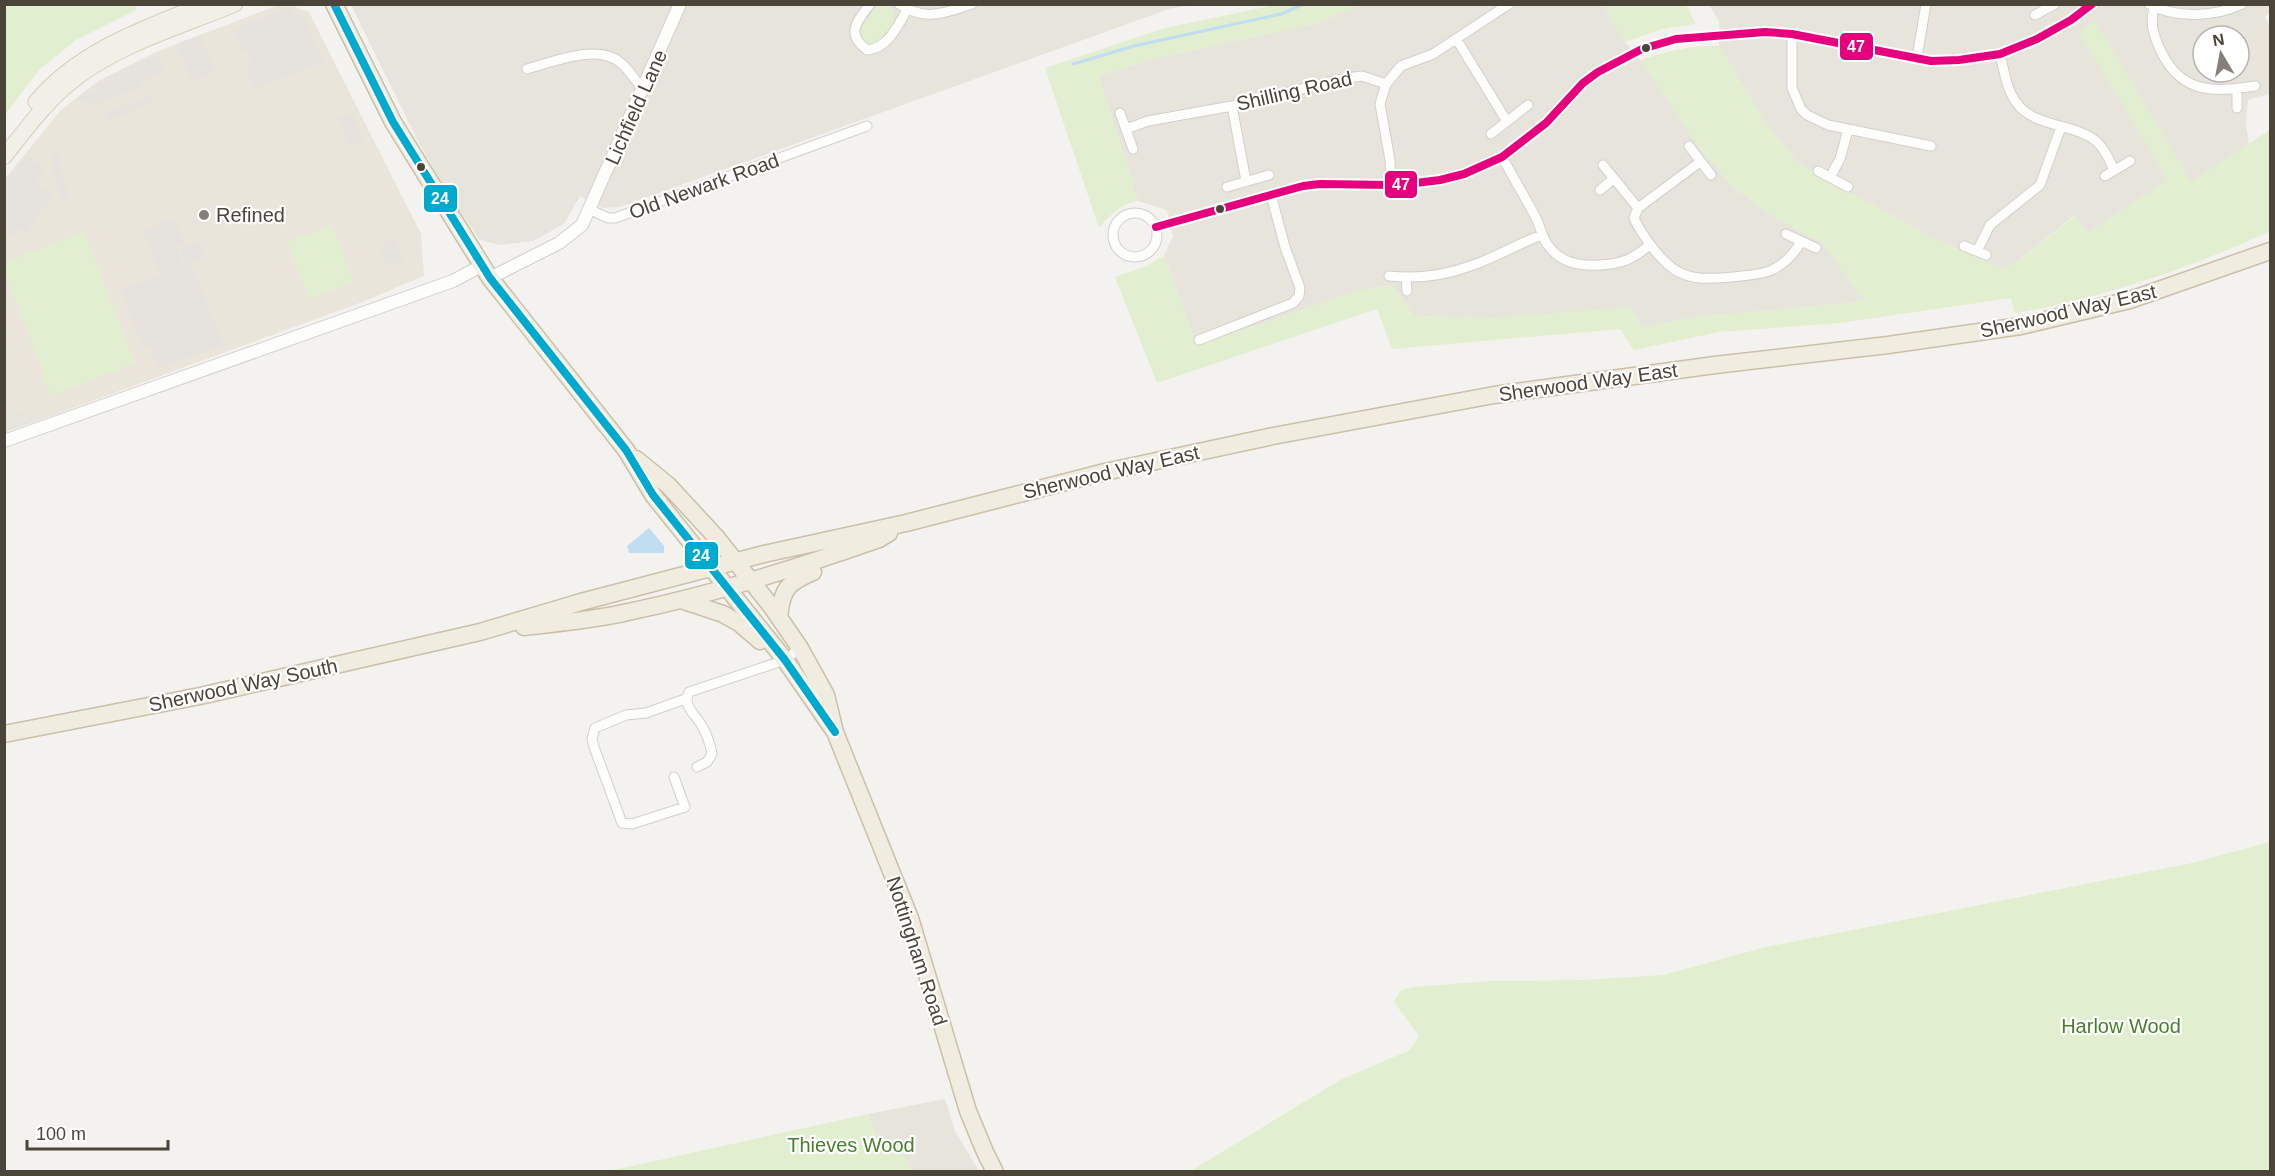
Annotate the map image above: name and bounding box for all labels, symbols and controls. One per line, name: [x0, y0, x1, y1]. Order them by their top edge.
north arrow: [2191, 24, 2251, 84]
text: N: [2211, 30, 2226, 49]
line badge: 47: [1839, 32, 1874, 61]
text: 47: [1847, 38, 1865, 55]
unlabelled marker: [1640, 42, 1652, 54]
street label: Lichfield Lane: [601, 46, 671, 168]
street label: Shilling Road: [1234, 67, 1354, 115]
street label: Old Newark Road: [626, 149, 782, 223]
unlabelled marker: [415, 161, 427, 173]
line badge: 47: [1384, 170, 1418, 199]
text: 47: [1392, 176, 1410, 193]
line badge: 24: [423, 184, 458, 213]
text: 24: [431, 190, 449, 207]
unlabelled marker: [1214, 203, 1226, 215]
place label: Refined: [216, 204, 285, 226]
marker: Refined: [197, 208, 211, 222]
street label: Sherwood Way East: [1978, 280, 2159, 342]
street label: Sherwood Way East: [1497, 358, 1679, 405]
street label: Sherwood Way East: [1021, 441, 1202, 503]
line badge: 24: [684, 541, 719, 570]
text: 24: [692, 547, 710, 564]
street label: Sherwood Way South: [146, 654, 340, 716]
street label: Nottingham Road: [882, 874, 952, 1028]
park label: Harlow Wood: [2061, 1015, 2181, 1037]
scale bar: [27, 1113, 168, 1151]
text: 100 m: [36, 1124, 86, 1144]
park label: Thieves Wood: [787, 1134, 915, 1156]

